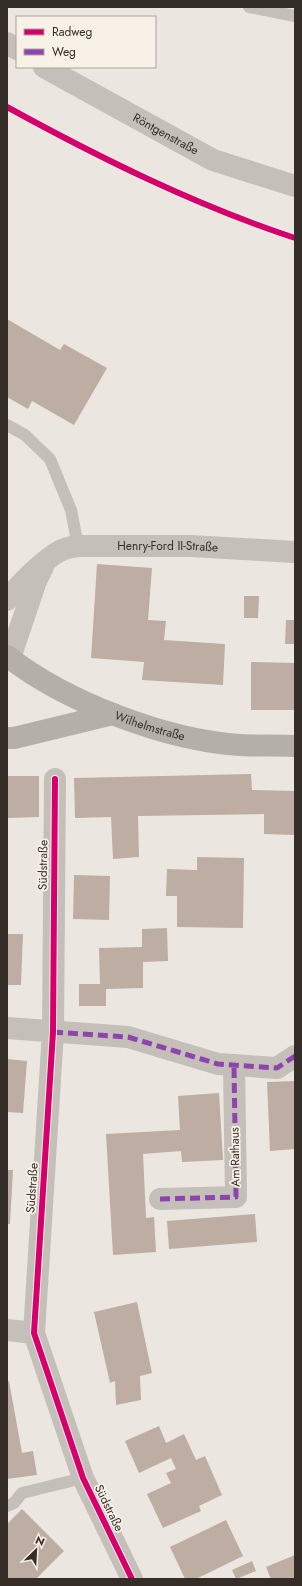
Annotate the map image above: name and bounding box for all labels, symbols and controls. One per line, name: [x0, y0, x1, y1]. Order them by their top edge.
legend: [16, 16, 156, 68]
text: Radweg: [52, 23, 92, 41]
text: Weg: [52, 43, 76, 61]
street label: Röntgenstraße: [130, 109, 202, 159]
street label: Henry-Ford II-Straße: [117, 537, 219, 557]
street label: Wilhelmstraße: [112, 707, 187, 745]
street label: Südstraße: [34, 840, 52, 890]
street label: Am Rathaus: [225, 1127, 245, 1187]
street label: Südstraße: [21, 1162, 43, 1214]
street label: Südstraße: [90, 1481, 128, 1535]
north arrow: [16, 1530, 56, 1570]
text: N: [33, 1532, 47, 1550]

